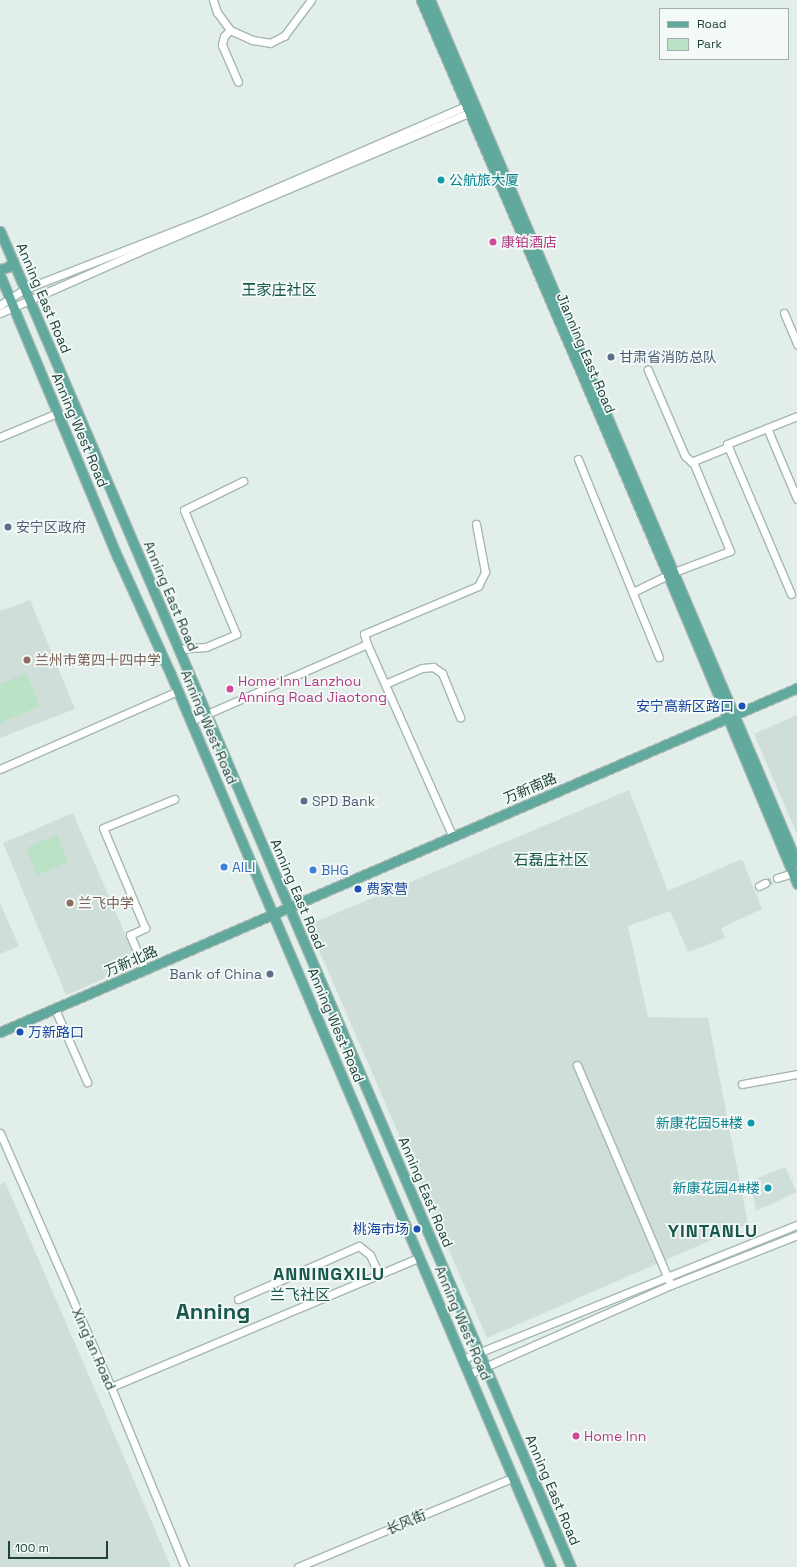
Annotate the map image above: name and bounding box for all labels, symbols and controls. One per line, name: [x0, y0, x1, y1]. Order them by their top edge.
legend: [659, 8, 789, 60]
text: Road: [697, 16, 726, 32]
text: Park: [697, 36, 722, 52]
place label: 公航旅大厦: [449, 172, 519, 188]
marker: 公航旅大厦: [436, 175, 446, 185]
place label: 康铂酒店: [501, 234, 557, 250]
marker: 康铂酒店: [488, 237, 498, 247]
street label: Anning East Road: [13, 240, 75, 356]
district label: 王家庄社区: [242, 281, 316, 299]
street label: Jianning East Road: [553, 290, 619, 416]
place label: 甘肃省消防总队: [619, 349, 717, 365]
marker: 甘肃省消防总队: [606, 352, 616, 362]
street label: Anning West Road: [48, 370, 112, 490]
place label: 安宁区政府: [16, 519, 86, 535]
marker: 安宁区政府: [3, 522, 13, 532]
street label: Anning East Road: [140, 538, 202, 654]
place label: 兰州市第四十四中学: [35, 652, 161, 668]
marker: 兰州市第四十四中学: [22, 655, 32, 665]
street label: Anning West Road: [177, 667, 241, 787]
place label: Home Inn Lanzhou Anning Road Jiaotong: [238, 673, 387, 706]
marker: Home Inn Lanzhou Anning Road Jiaotong: [225, 684, 235, 694]
place label: 安宁高新区路口: [636, 698, 734, 714]
marker: 安宁高新区路口: [737, 701, 747, 711]
street label: 万新南路: [501, 769, 559, 807]
place label: SPD Bank: [312, 793, 375, 809]
marker: SPD Bank: [299, 796, 309, 806]
street label: Anning East Road: [267, 836, 329, 952]
district label: 石磊庄社区: [514, 851, 588, 869]
place label: AILI: [232, 859, 255, 875]
marker: AILI: [219, 862, 229, 872]
place label: BHG: [321, 862, 349, 878]
marker: BHG: [308, 865, 318, 875]
place label: 费家营: [366, 881, 408, 897]
marker: 费家营: [353, 884, 363, 894]
place label: 兰飞中学: [78, 895, 134, 911]
marker: 兰飞中学: [65, 898, 75, 908]
street label: 万新北路: [102, 942, 160, 980]
street label: Anning West Road: [304, 965, 368, 1085]
place label: Bank of China: [169, 966, 262, 982]
marker: Bank of China: [265, 969, 275, 979]
place label: 万新路口: [28, 1024, 84, 1040]
marker: 万新路口: [15, 1027, 25, 1037]
place label: 新康花园5#楼: [656, 1115, 743, 1131]
marker: 新康花园5#楼: [746, 1118, 756, 1128]
street label: Anning East Road: [395, 1134, 457, 1250]
place label: 新康花园4#楼: [672, 1180, 760, 1196]
marker: 新康花园4#楼: [763, 1183, 773, 1193]
district label: YINTANLU: [668, 1220, 758, 1242]
place label: 桃海市场: [353, 1221, 409, 1237]
marker: 桃海市场: [412, 1224, 422, 1234]
district label: ANNINGXILU: [273, 1263, 385, 1285]
street label: Anning West Road: [431, 1263, 495, 1383]
district label: 兰飞社区: [270, 1286, 330, 1304]
district label: Anning: [176, 1299, 250, 1325]
street label: Xing'an Road: [68, 1306, 120, 1392]
place label: Home Inn: [584, 1428, 646, 1444]
marker: Home Inn: [571, 1431, 581, 1441]
street label: Anning East Road: [522, 1432, 584, 1548]
street label: 长风街: [383, 1506, 429, 1538]
scale bar: [10, 1533, 110, 1559]
text: 100 m: [15, 1540, 49, 1556]

